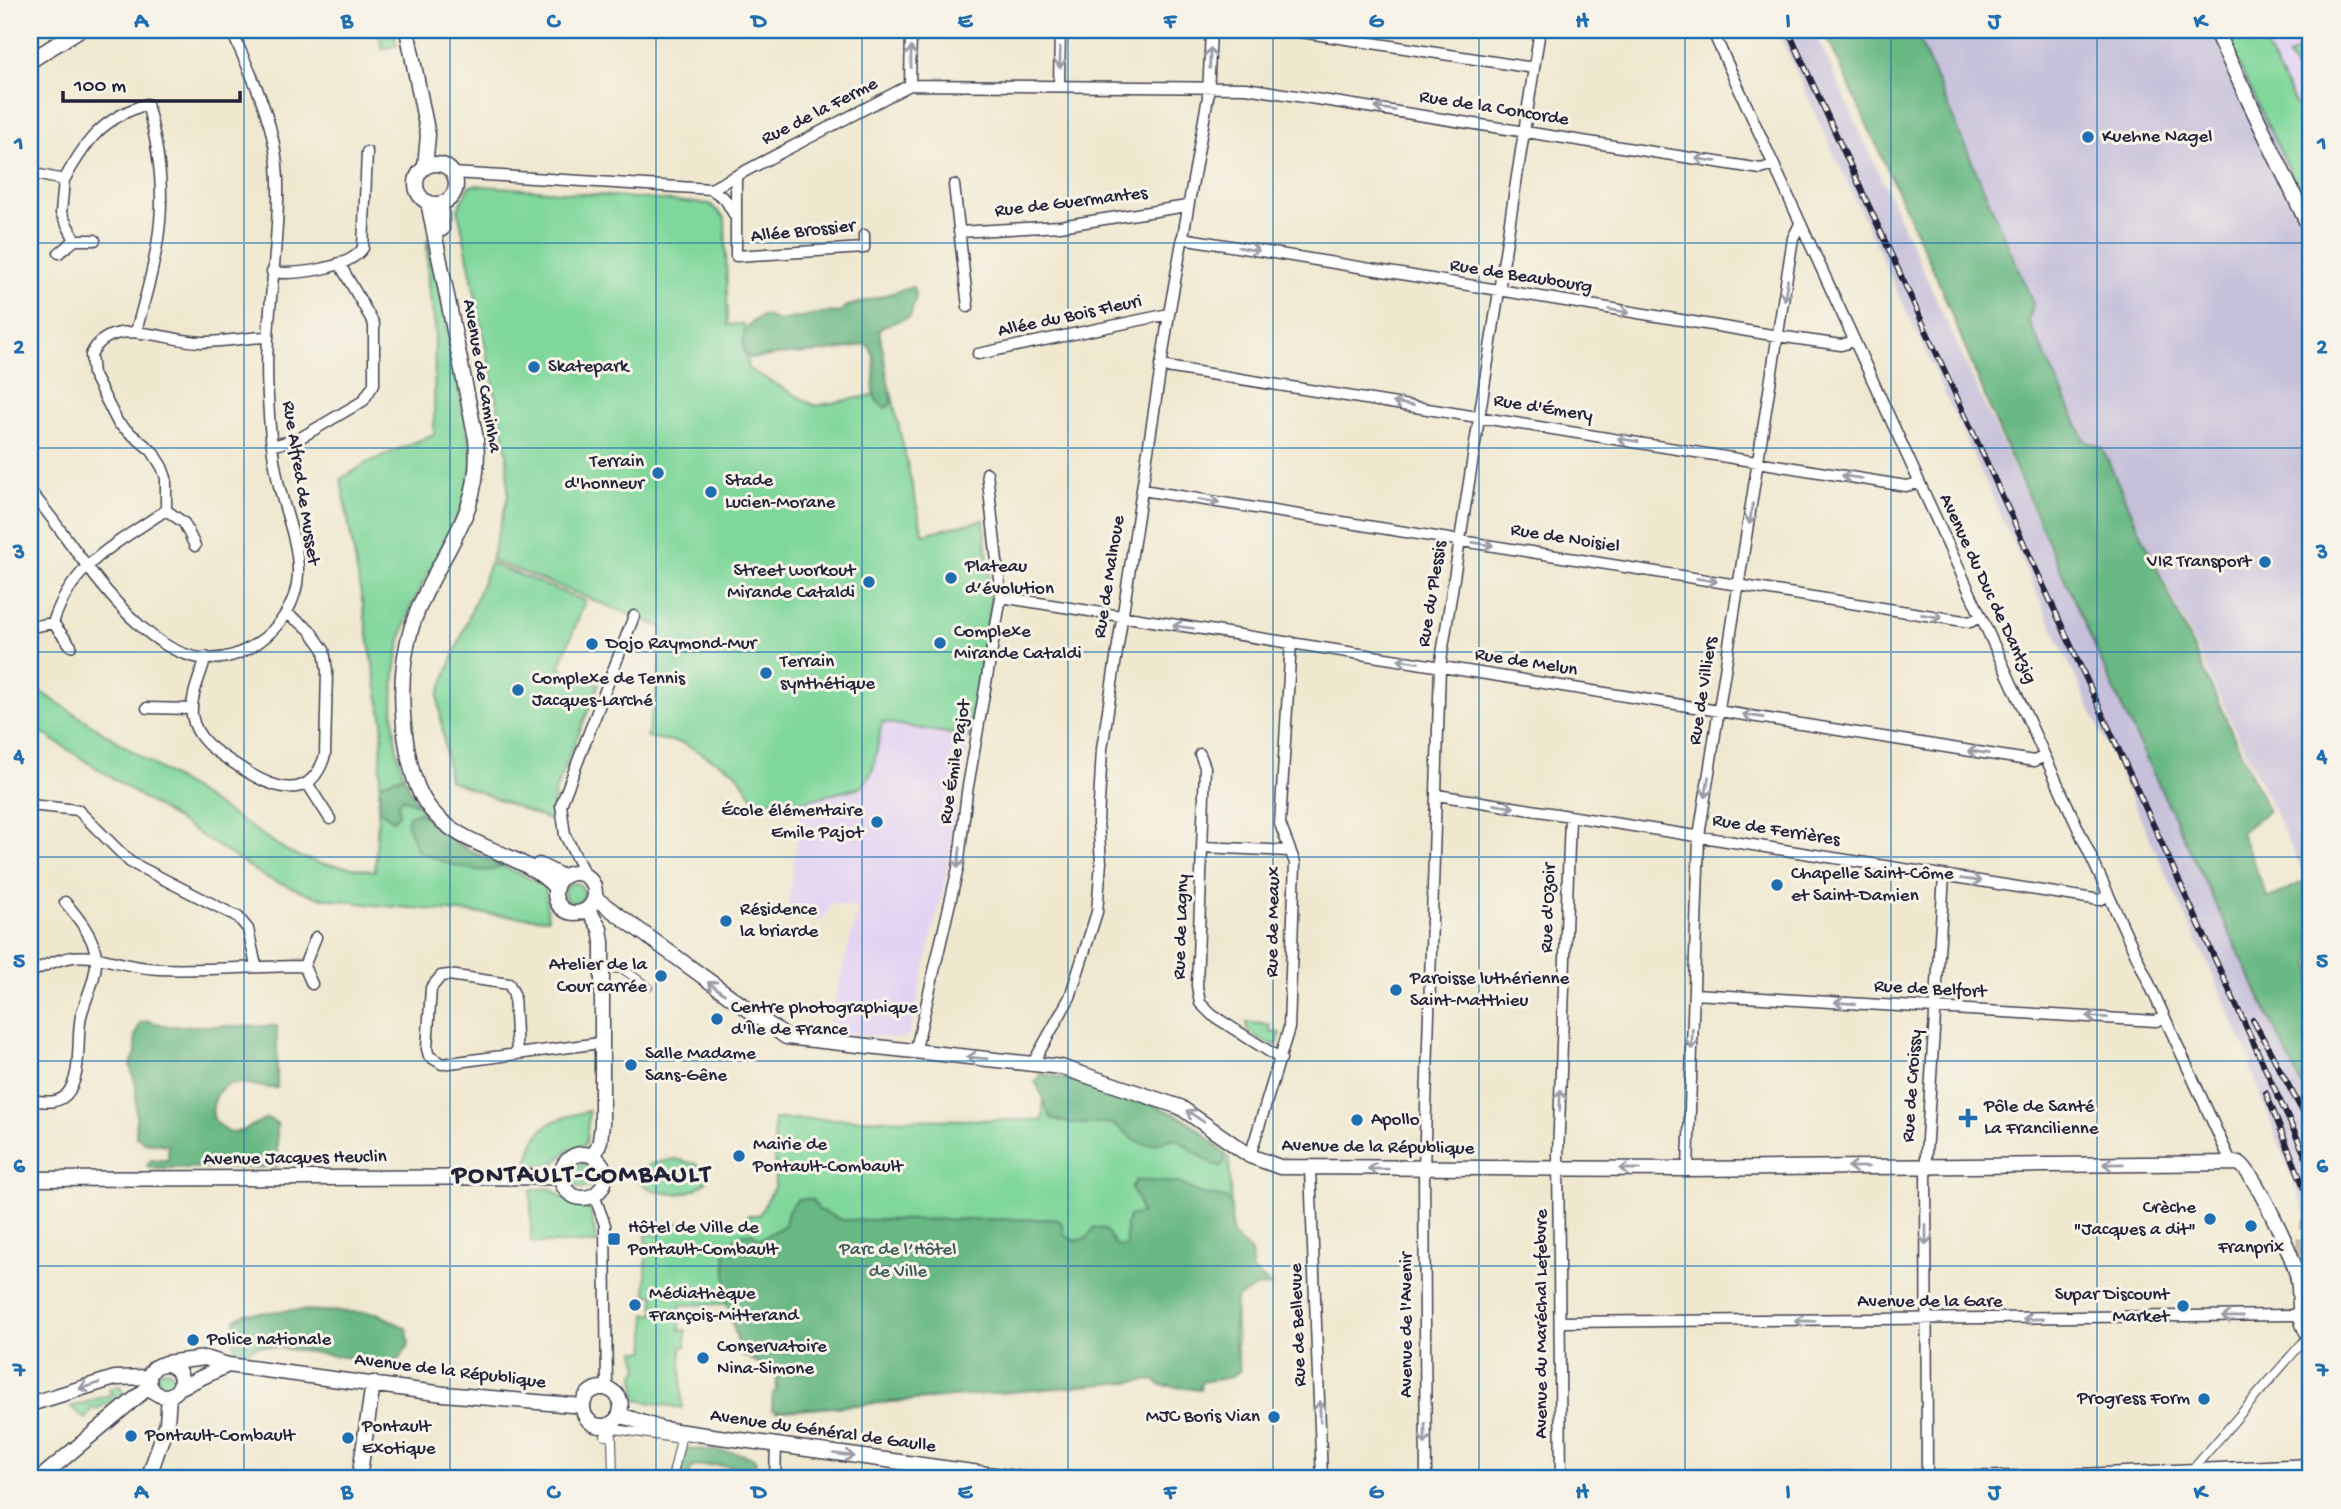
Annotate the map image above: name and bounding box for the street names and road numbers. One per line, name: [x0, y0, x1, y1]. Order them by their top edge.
street label: Rue de la Ferme: [758, 73, 882, 151]
street label: Rue de la Concorde: [1418, 86, 1571, 132]
street label: Rue de Guermantes: [993, 182, 1150, 224]
street label: Allée Brossier: [750, 215, 858, 249]
street label: Rue de Beaubourg: [1448, 254, 1594, 300]
street label: Allée du Bois Fleuri: [996, 290, 1144, 344]
street label: Avenue de Caminha: [456, 298, 506, 456]
street label: Rue d'Émery: [1492, 390, 1595, 428]
street label: Rue Alfred de Musset: [276, 399, 325, 569]
street label: Avenue du Duc de Dantzig: [1933, 490, 2041, 688]
street label: Rue de Malnoue: [1089, 514, 1131, 640]
street label: Rue de Noisiel: [1509, 519, 1621, 559]
street label: Rue du Plessis: [1413, 538, 1453, 649]
street label: Rue de Villiers: [1684, 634, 1724, 747]
street label: Rue de Melun: [1473, 644, 1579, 682]
street label: Rue Émile Pajot: [935, 696, 978, 826]
street label: Rue de Ferrières: [1710, 810, 1843, 853]
street label: Rue d'Ozoir: [1536, 861, 1562, 953]
street label: Rue de Meaux: [1262, 866, 1286, 978]
street label: Rue de Lagny: [1169, 873, 1195, 980]
street label: Rue de Belfort: [1873, 976, 1989, 1005]
street label: Rue de Croissy: [1898, 1028, 1928, 1143]
street label: Avenue de la République: [1281, 1135, 1475, 1161]
street label: Avenue Jacques Heuclin: [203, 1146, 387, 1172]
street label: Avenue du Maréchal Lefebvre: [1531, 1209, 1554, 1439]
street label: Avenue de l'Avenir: [1396, 1250, 1419, 1398]
street label: Rue de Bellevue: [1285, 1263, 1313, 1387]
street label: Avenue de la Gare: [1857, 1291, 2003, 1314]
street label: Avenue de la République: [353, 1349, 547, 1395]
street label: Avenue du Général de Gaulle: [709, 1405, 938, 1459]

